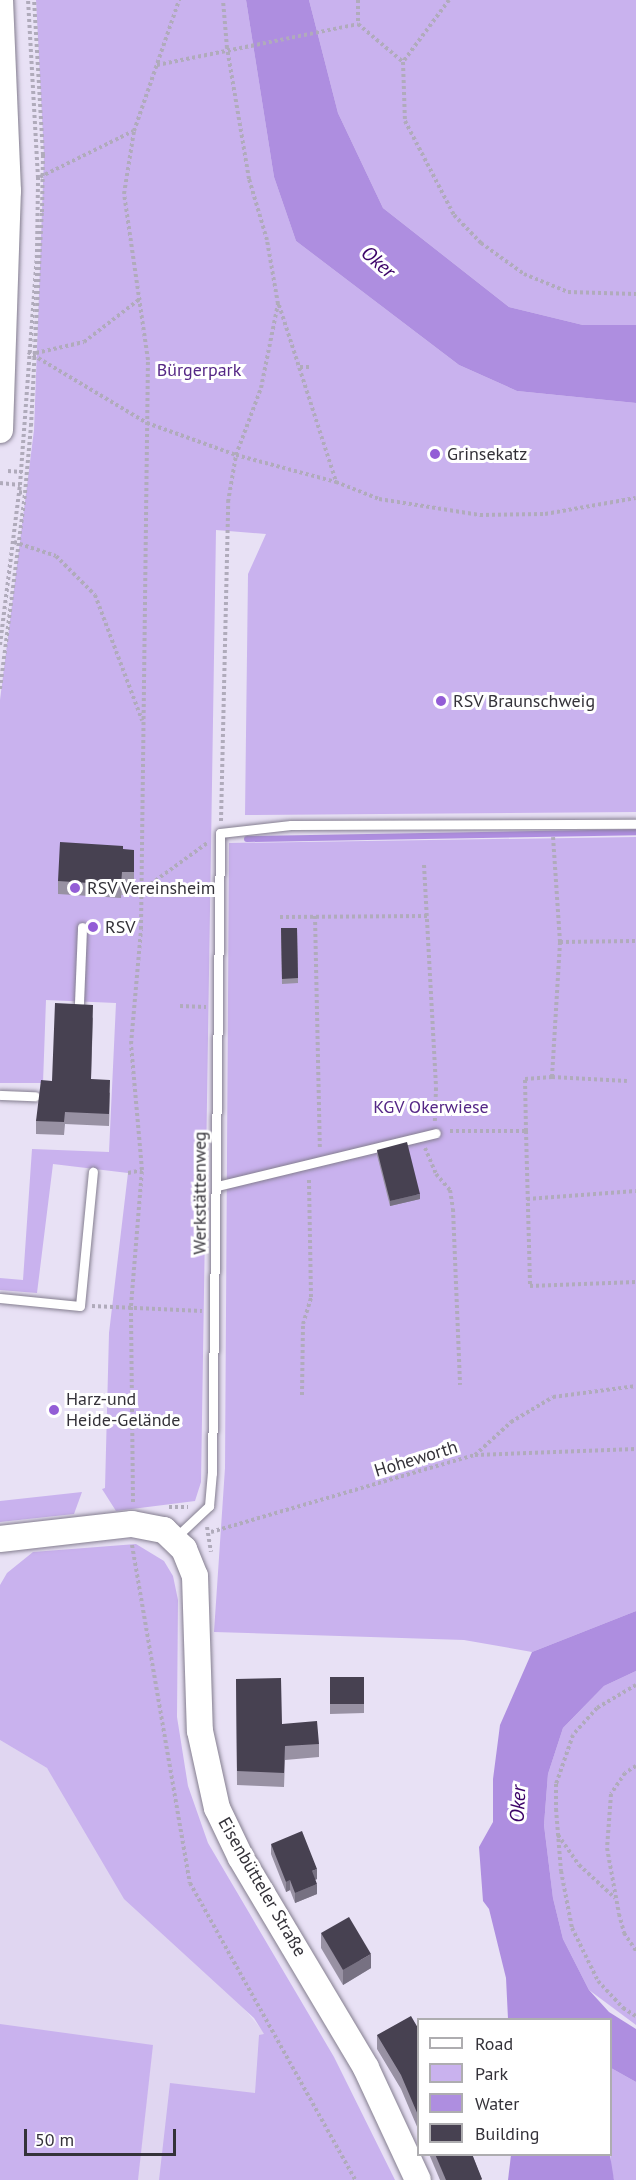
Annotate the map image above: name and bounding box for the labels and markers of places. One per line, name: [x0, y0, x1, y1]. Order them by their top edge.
place label: Grinsekatz: [447, 443, 527, 465]
marker: Grinsekatz: [428, 447, 442, 461]
place label: RSV Braunschweig: [453, 690, 596, 712]
marker: RSV Braunschweig: [434, 694, 448, 708]
place label: RSV Vereinsheim: [87, 877, 217, 899]
marker: RSV Vereinsheim: [68, 881, 82, 895]
place label: RSV: [105, 916, 135, 938]
marker: RSV: [86, 920, 100, 934]
place label: Harz-und Heide-Gelände: [66, 1389, 180, 1432]
marker: Harz-und Heide-Gelände: [47, 1403, 61, 1417]

